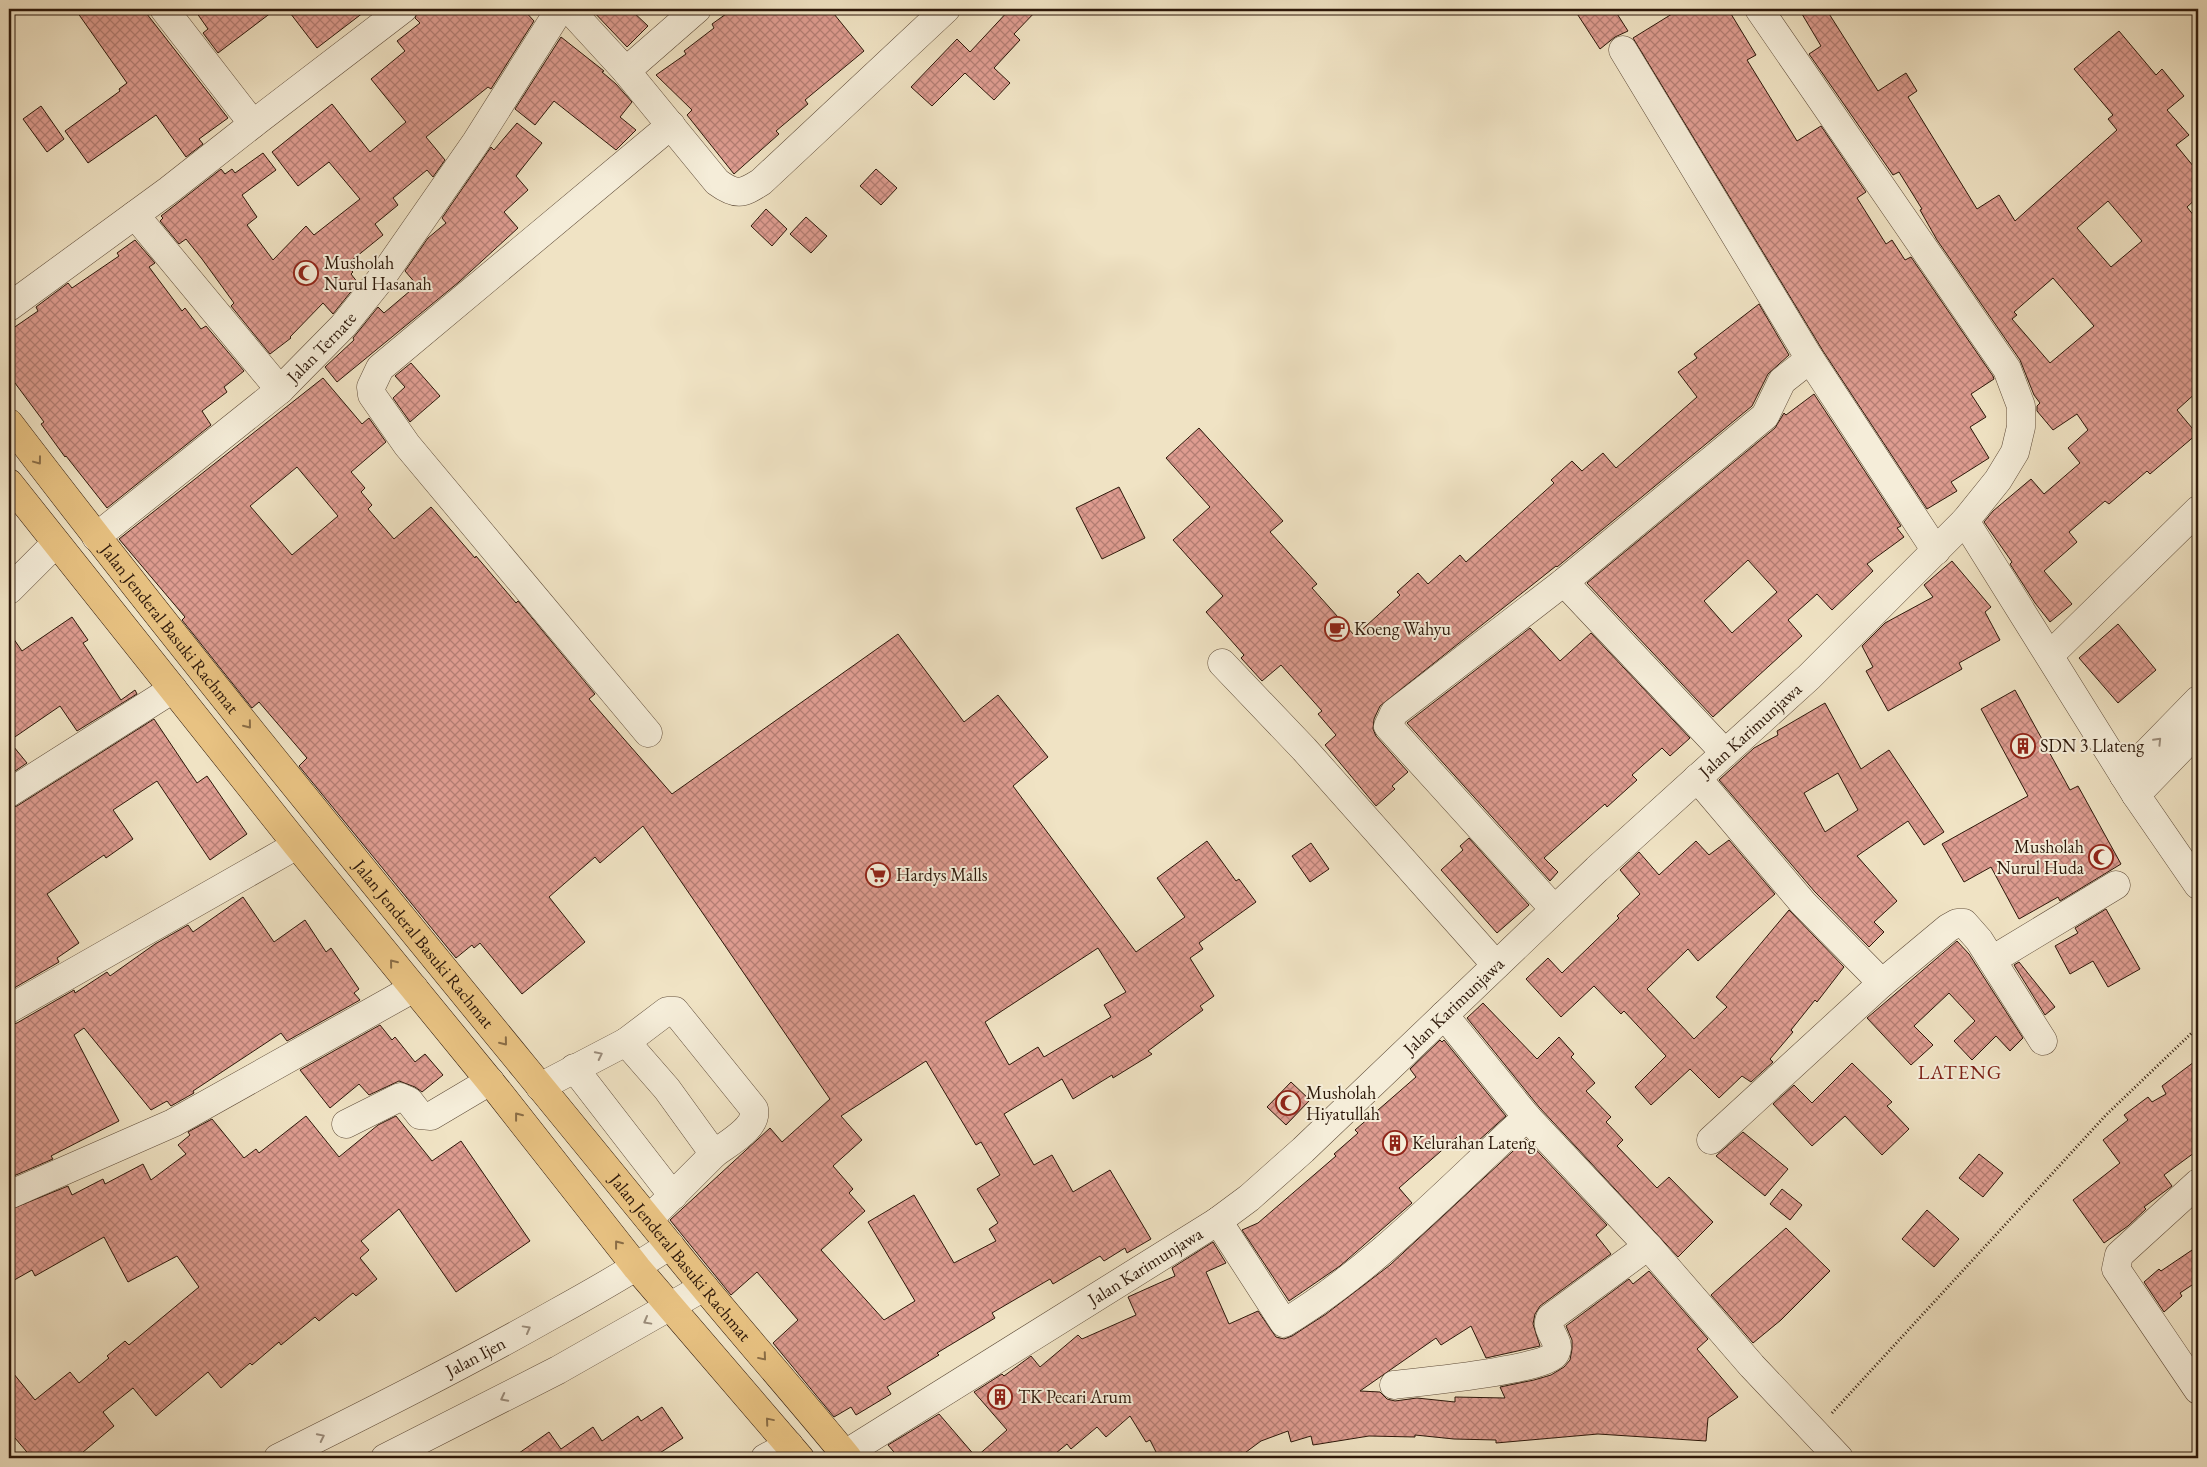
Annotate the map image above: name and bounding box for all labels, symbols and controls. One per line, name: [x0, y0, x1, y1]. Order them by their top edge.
place label: Musholah Nurul Hasanah: [324, 251, 432, 295]
mosque icon: Musholah Nurul Hasanah: [293, 260, 319, 286]
street label: Jalan Ternate: [280, 307, 361, 389]
one-way arrow: [33, 455, 41, 464]
street label: Jalan Jenderal Basuki Rachmat: [94, 537, 245, 718]
cafe icon: Koeng Wahyu: [1324, 616, 1350, 642]
place label: Koeng Wahyu: [1354, 617, 1451, 640]
street label: Jalan Karimunjawa: [1692, 677, 1807, 784]
one-way arrow: [243, 720, 252, 729]
building icon: SDN 3 Llateng: [2010, 733, 2036, 759]
place label: SDN 3 Llateng: [2040, 734, 2144, 757]
one-way arrow: [2152, 737, 2161, 746]
place label: Musholah Nurul Huda: [1996, 835, 2085, 879]
mosque icon: Musholah Nurul Huda: [2088, 844, 2114, 870]
street label: Jalan Jenderal Basuki Rachmat: [347, 853, 500, 1033]
supermarket icon: Hardys Malls: [865, 862, 891, 888]
place label: Hardys Malls: [896, 863, 988, 886]
street label: Jalan Karimunjawa: [1397, 952, 1509, 1061]
one-way arrow: [391, 960, 399, 969]
one-way arrow: [499, 1037, 508, 1046]
one-way arrow: [594, 1051, 603, 1062]
district label: LATENG: [1918, 1059, 2002, 1085]
place label: Musholah Hiyatullah: [1306, 1081, 1380, 1125]
mosque icon: Musholah Hiyatullah: [1275, 1090, 1301, 1116]
one-way arrow: [515, 1113, 523, 1122]
building icon: Kelurahan Lateng: [1382, 1130, 1408, 1156]
place label: Kelurahan Lateng: [1412, 1131, 1536, 1154]
street label: Jalan Jenderal Basuki Rachmat: [603, 1167, 757, 1346]
street label: Jalan Karimunjawa: [1082, 1221, 1207, 1312]
one-way arrow: [615, 1240, 624, 1250]
one-way arrow: [643, 1315, 652, 1325]
one-way arrow: [522, 1325, 531, 1335]
street label: Jalan Ijen: [440, 1331, 510, 1383]
one-way arrow: [758, 1351, 766, 1360]
building icon: TK Pecari Arum: [987, 1384, 1013, 1410]
place label: TK Pecari Arum: [1018, 1385, 1132, 1408]
one-way arrow: [500, 1392, 509, 1402]
one-way arrow: [766, 1418, 774, 1427]
one-way arrow: [316, 1433, 325, 1443]

